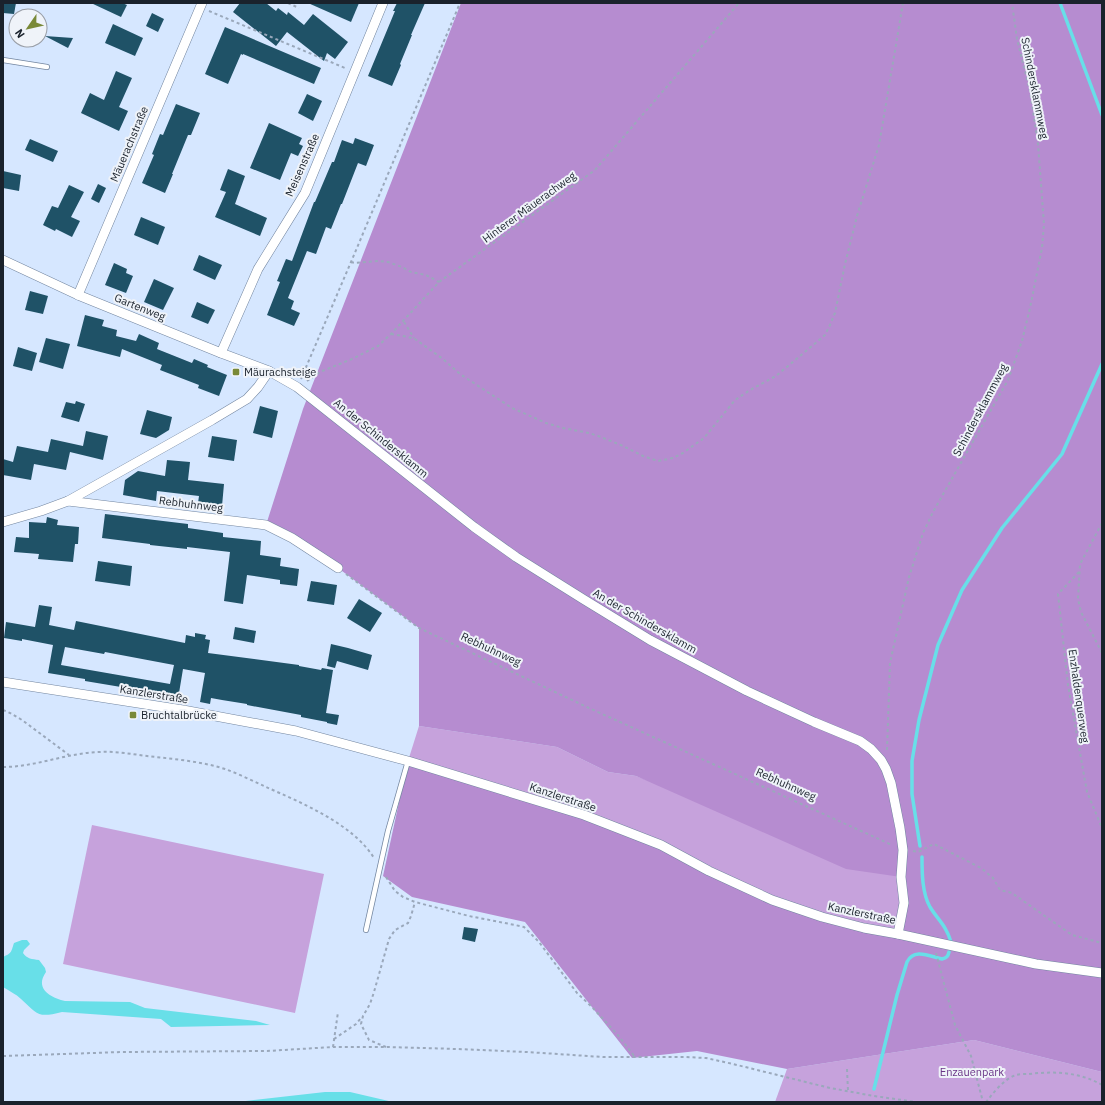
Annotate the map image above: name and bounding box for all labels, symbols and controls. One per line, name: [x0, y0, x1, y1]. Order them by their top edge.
north arrow: [8, 8, 48, 48]
text: N: [12, 26, 28, 41]
street label: Schindersklammweg: [1018, 36, 1052, 140]
street label: Mäuerachstraße: [107, 104, 151, 184]
street label: Meisenstraße: [282, 131, 322, 199]
street label: Hinterer Mäuerachweg: [479, 168, 579, 246]
street label: Gartenweg: [112, 290, 168, 324]
street label: Schindersklammweg: [950, 361, 1010, 459]
place label: Mäurachsteige: [244, 365, 316, 379]
marker: Mäurachsteige: [231, 367, 241, 377]
street label: An der Schindersklamm: [331, 395, 431, 481]
street label: Rebhuhnweg: [158, 493, 224, 515]
street label: An der Schindersklamm: [590, 585, 700, 657]
street label: Rebhuhnweg: [459, 629, 523, 669]
street label: Enzhaldenquerweg: [1065, 648, 1093, 744]
street label: Kanzlerstraße: [119, 682, 189, 706]
place label: Bruchtalbrücke: [141, 708, 217, 722]
marker: Bruchtalbrücke: [128, 710, 138, 720]
street label: Rebhuhnweg: [754, 764, 818, 804]
street label: Kanzlerstraße: [528, 780, 598, 814]
street label: Kanzlerstraße: [827, 899, 897, 927]
park label: Enzauenpark: [940, 1065, 1004, 1079]

